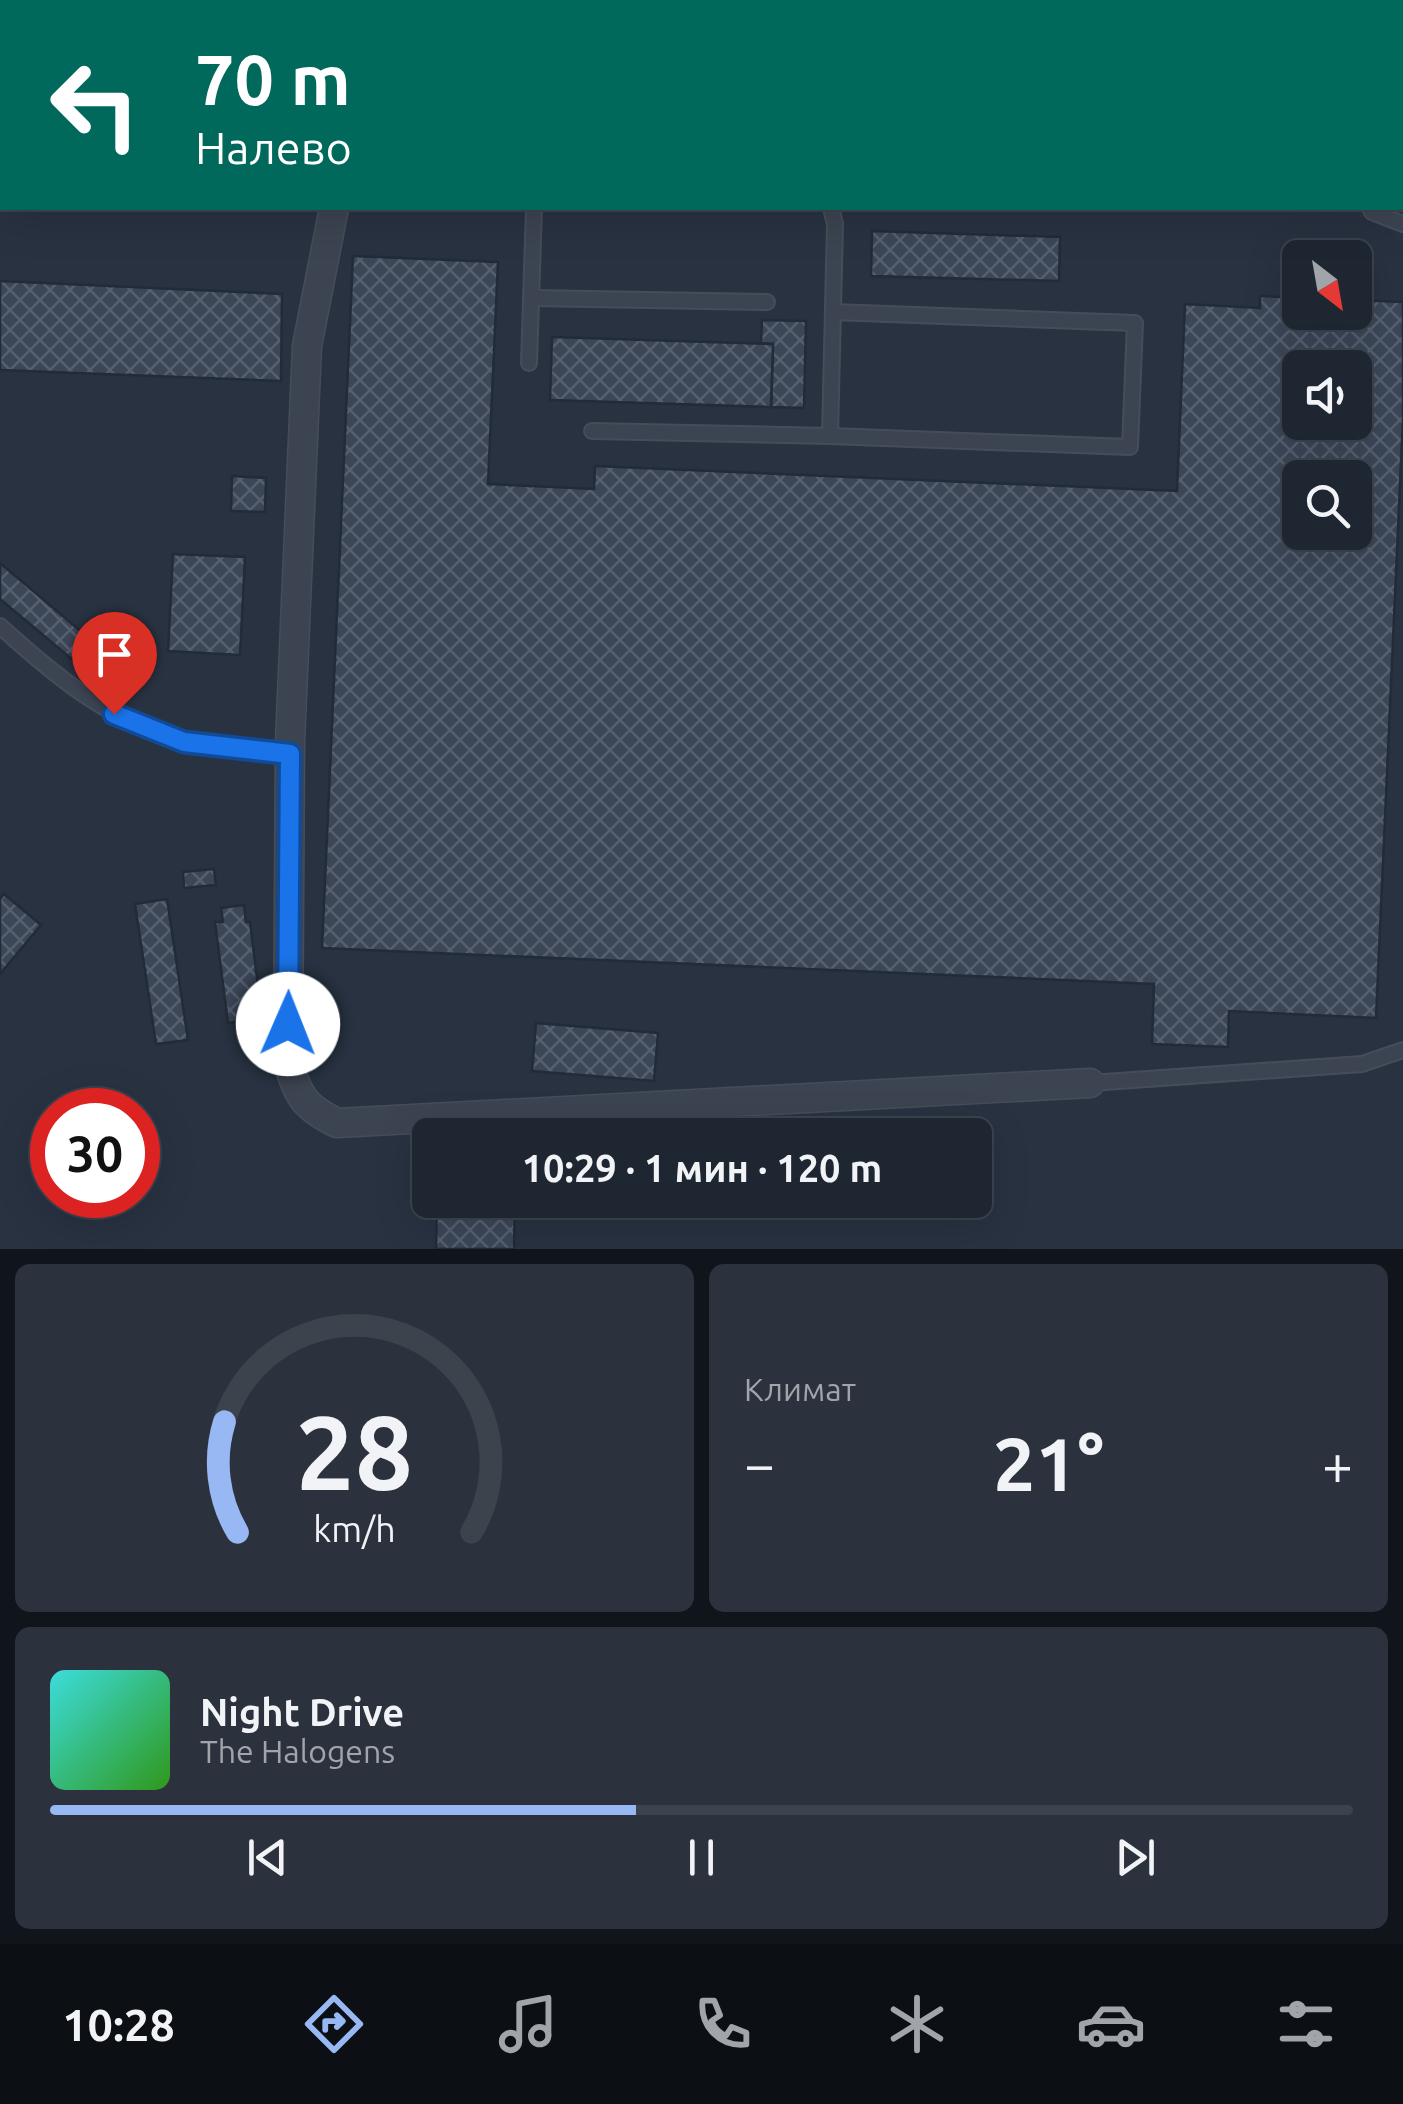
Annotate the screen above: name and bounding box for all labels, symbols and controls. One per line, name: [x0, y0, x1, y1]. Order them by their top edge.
icon: left: [30, 40, 160, 170]
text: 70 m: [195, 40, 351, 118]
text: Налево: [195, 122, 352, 173]
north arrow: [1282, 240, 1372, 330]
map controls: [1282, 240, 1372, 550]
button: sound: [1282, 350, 1372, 440]
button: search: [1282, 460, 1372, 550]
pin: [72, 612, 157, 715]
icon: arrive: [87, 627, 142, 682]
position arrow: [236, 972, 340, 1076]
speed limit sign: 30: [30, 1088, 160, 1218]
text: 10:29 · 1 мин · 120 m: [522, 1147, 882, 1189]
text: Климат: [744, 1371, 856, 1407]
text: 28: [296, 1393, 413, 1510]
text: 21°: [993, 1421, 1104, 1505]
text: −: [744, 1433, 775, 1494]
text: +: [1322, 1433, 1353, 1494]
text: km/h: [313, 1509, 396, 1549]
text: Night Drive: [200, 1691, 404, 1733]
text: The Halogens: [200, 1733, 395, 1769]
icon: previous: [240, 1830, 295, 1885]
icon: pause: [674, 1830, 729, 1885]
icon: next: [1108, 1830, 1163, 1885]
icon: directions: [299, 1989, 369, 2059]
icon: music: [493, 1989, 563, 2059]
icon: phone: [688, 1989, 758, 2059]
icon: climate: [882, 1989, 952, 2059]
icon: car: [1076, 1989, 1146, 2059]
icon: filters: [1271, 1989, 1341, 2059]
text: 10:28: [62, 1999, 175, 2050]

